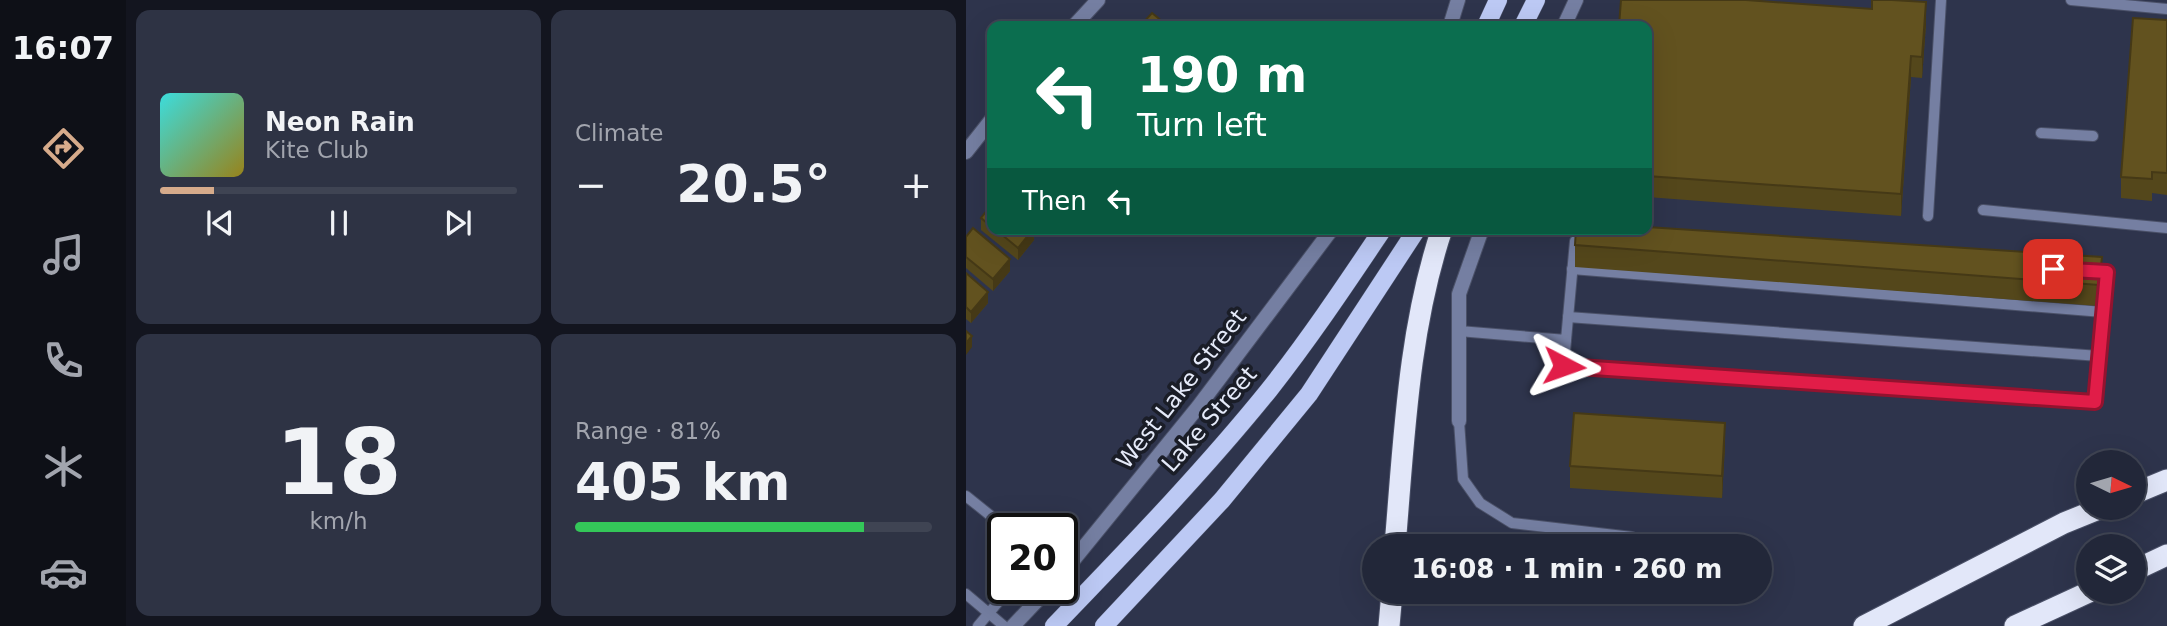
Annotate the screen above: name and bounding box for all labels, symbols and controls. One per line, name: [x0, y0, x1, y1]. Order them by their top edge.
text: 16:07: [12, 29, 114, 67]
text: 190 m: [1137, 47, 1307, 104]
icon: left: [1022, 49, 1113, 140]
text: Turn left: [1137, 106, 1267, 144]
text: Neon Rain: [265, 107, 415, 137]
text: Climate: [575, 120, 664, 146]
icon: directions: [39, 124, 88, 173]
text: Kite Club: [265, 137, 369, 163]
text: 20.5°: [676, 154, 831, 214]
text: −: [575, 163, 607, 207]
text: +: [900, 163, 932, 207]
icon: left: [1101, 182, 1139, 220]
text: Then: [1022, 186, 1087, 216]
icon: previous: [201, 204, 239, 242]
icon: pause: [320, 204, 358, 242]
icon: next: [439, 204, 477, 242]
icon: music: [39, 230, 88, 279]
pin: [2023, 239, 2083, 299]
icon: arrive: [2034, 250, 2072, 288]
street label: West Lake Street: [1110, 304, 1252, 474]
position arrow: [1527, 329, 1601, 403]
icon: phone: [39, 336, 88, 385]
street label: Lake Street: [1156, 361, 1262, 477]
text: 18: [275, 410, 402, 515]
text: Range · 81%: [575, 418, 721, 444]
icon: climate: [39, 442, 88, 491]
north arrow: [2076, 450, 2146, 520]
map controls: [2076, 450, 2146, 604]
text: 405 km: [575, 452, 790, 512]
text: km/h: [309, 508, 368, 534]
speed limit sign: 20: [987, 513, 1078, 604]
button: layers: [2076, 534, 2146, 604]
icon: car: [39, 548, 88, 597]
text: 16:08 · 1 min · 260 m: [1412, 554, 1722, 584]

